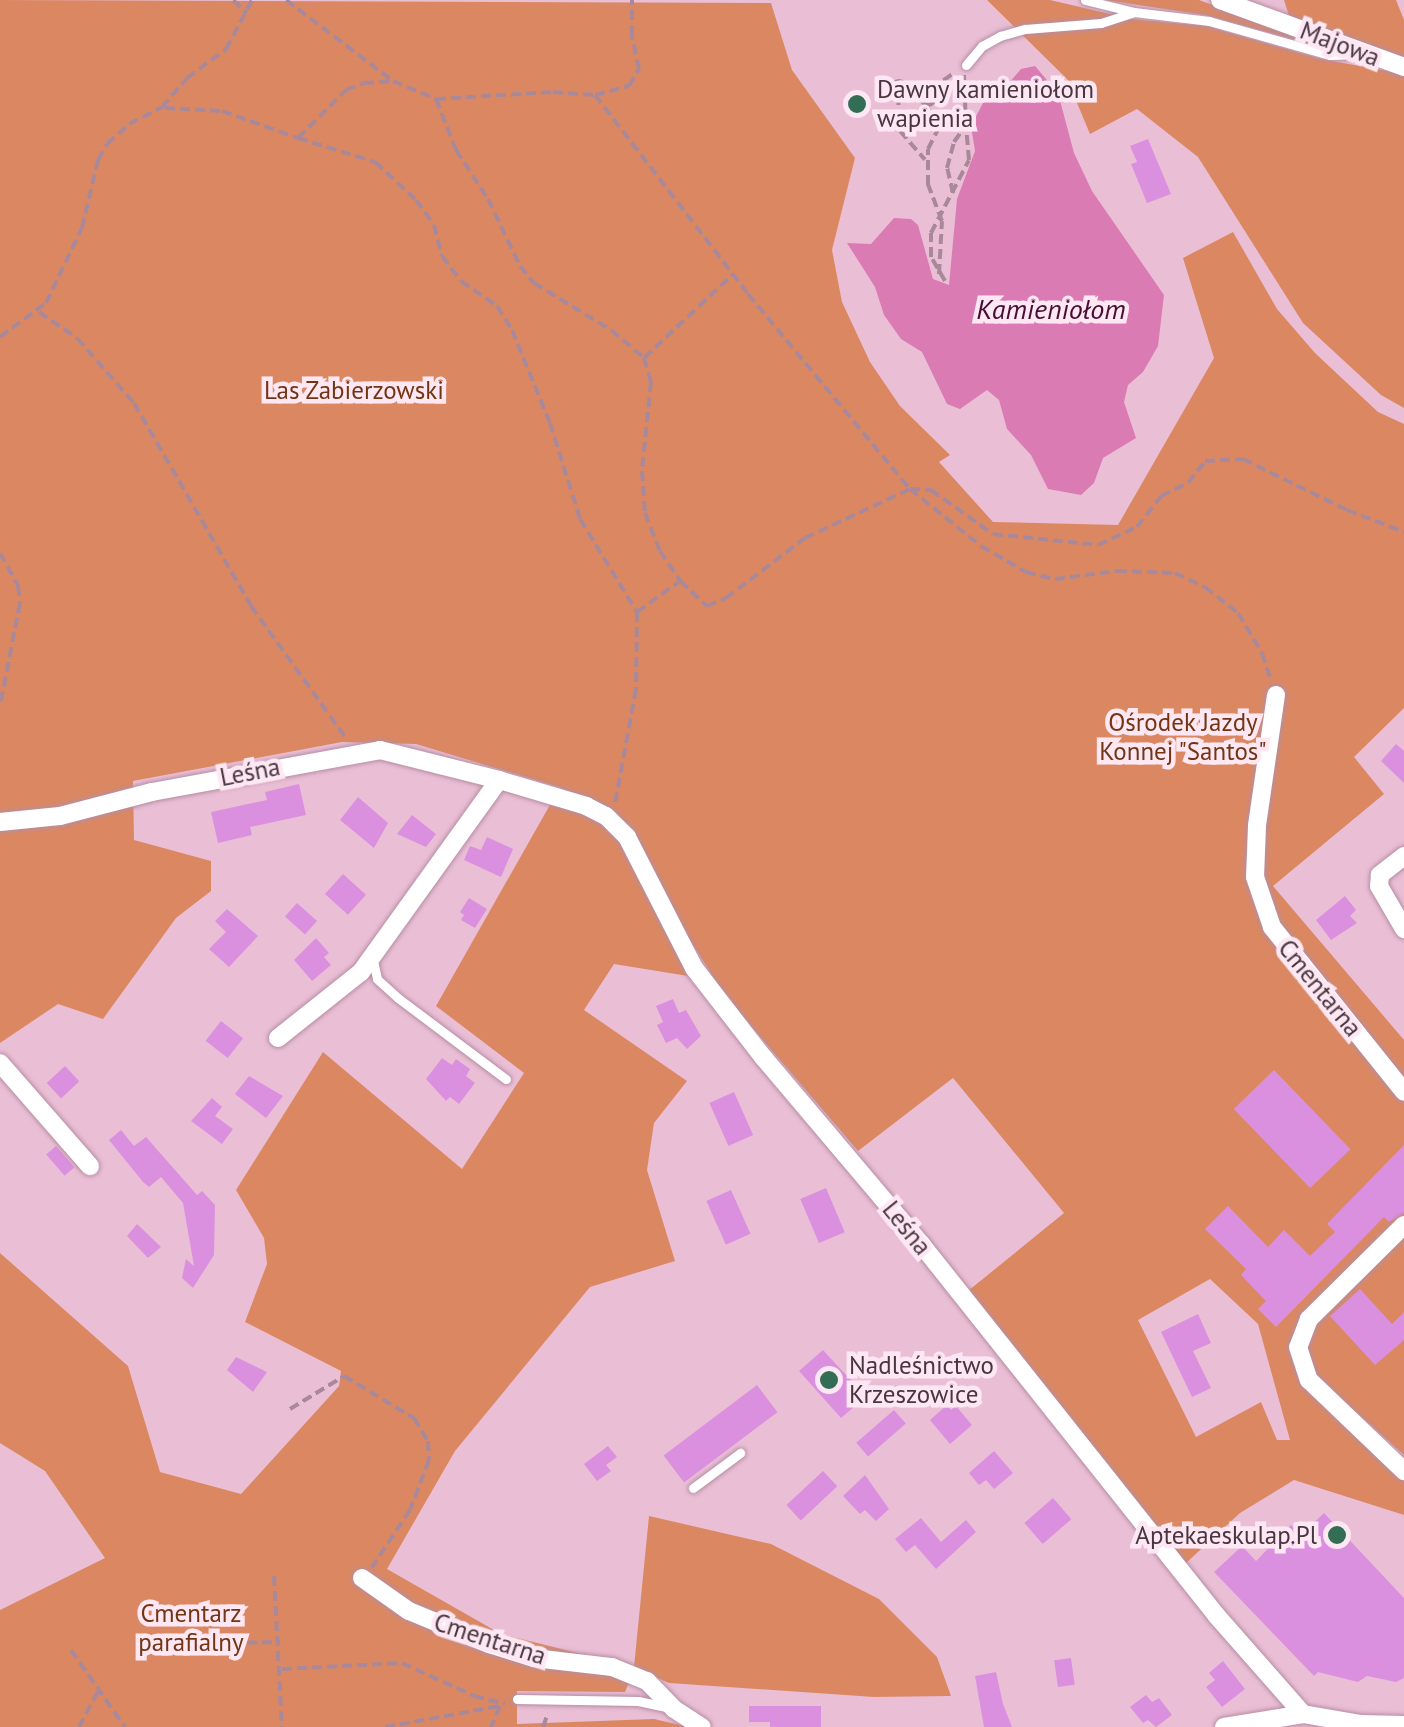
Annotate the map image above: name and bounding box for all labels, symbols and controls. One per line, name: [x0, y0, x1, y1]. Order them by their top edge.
street label: Majowa: [1296, 15, 1384, 73]
place label: Dawny kamieniołom wapienia: [877, 75, 1095, 134]
marker: Dawny kamieniołom wapienia: [846, 93, 868, 115]
water label: Kamieniołom: [976, 292, 1126, 326]
park label: Las Zabierzowski: [264, 375, 444, 405]
park label: Ośrodek Jazdy Konnej "Santos": [1098, 708, 1268, 767]
street label: Leśna: [217, 751, 283, 793]
street label: Cmentarna: [1272, 933, 1368, 1043]
street label: Leśna: [876, 1195, 938, 1261]
place label: Nadleśnictwo Krzeszowice: [849, 1351, 994, 1410]
marker: Nadleśnictwo Krzeszowice: [818, 1369, 840, 1391]
place label: Aptekaeskulap.Pl: [1135, 1520, 1317, 1550]
marker: Aptekaeskulap.Pl: [1326, 1524, 1348, 1546]
park label: Cmentarz parafialny: [138, 1599, 244, 1658]
street label: Cmentarna: [430, 1607, 550, 1671]

